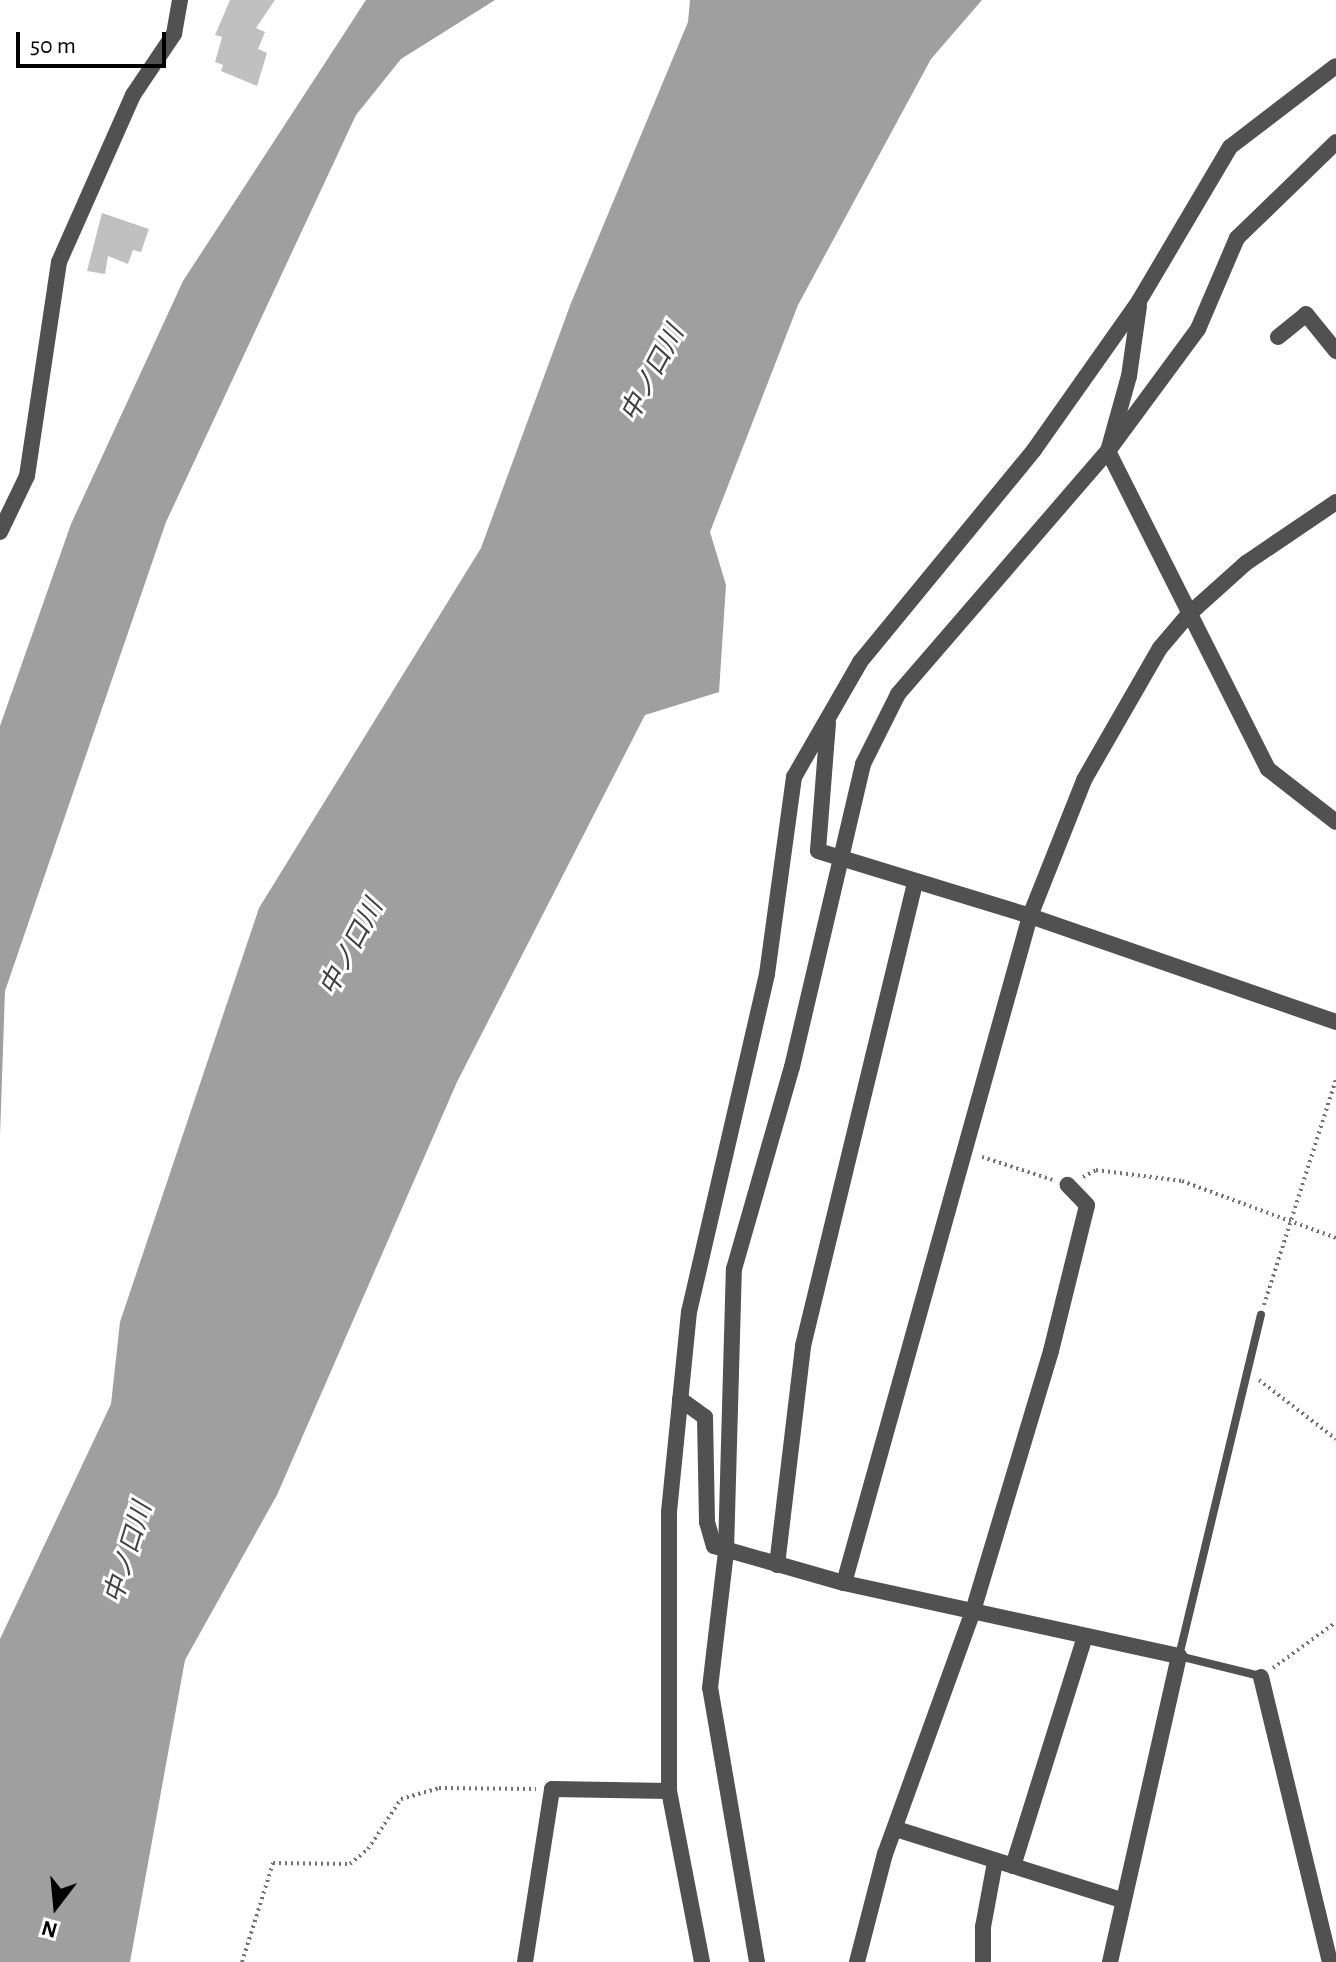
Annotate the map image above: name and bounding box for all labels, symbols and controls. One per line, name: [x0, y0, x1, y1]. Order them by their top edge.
scale bar: [20, 16, 170, 66]
text: 50 m: [30, 34, 76, 58]
water label: 中ノ口川: [615, 321, 691, 427]
water label: 中ノ口川: [314, 895, 390, 1001]
water label: 中ノ口川: [99, 1499, 159, 1607]
north arrow: [16, 1866, 96, 1946]
text: N: [39, 1916, 60, 1942]

